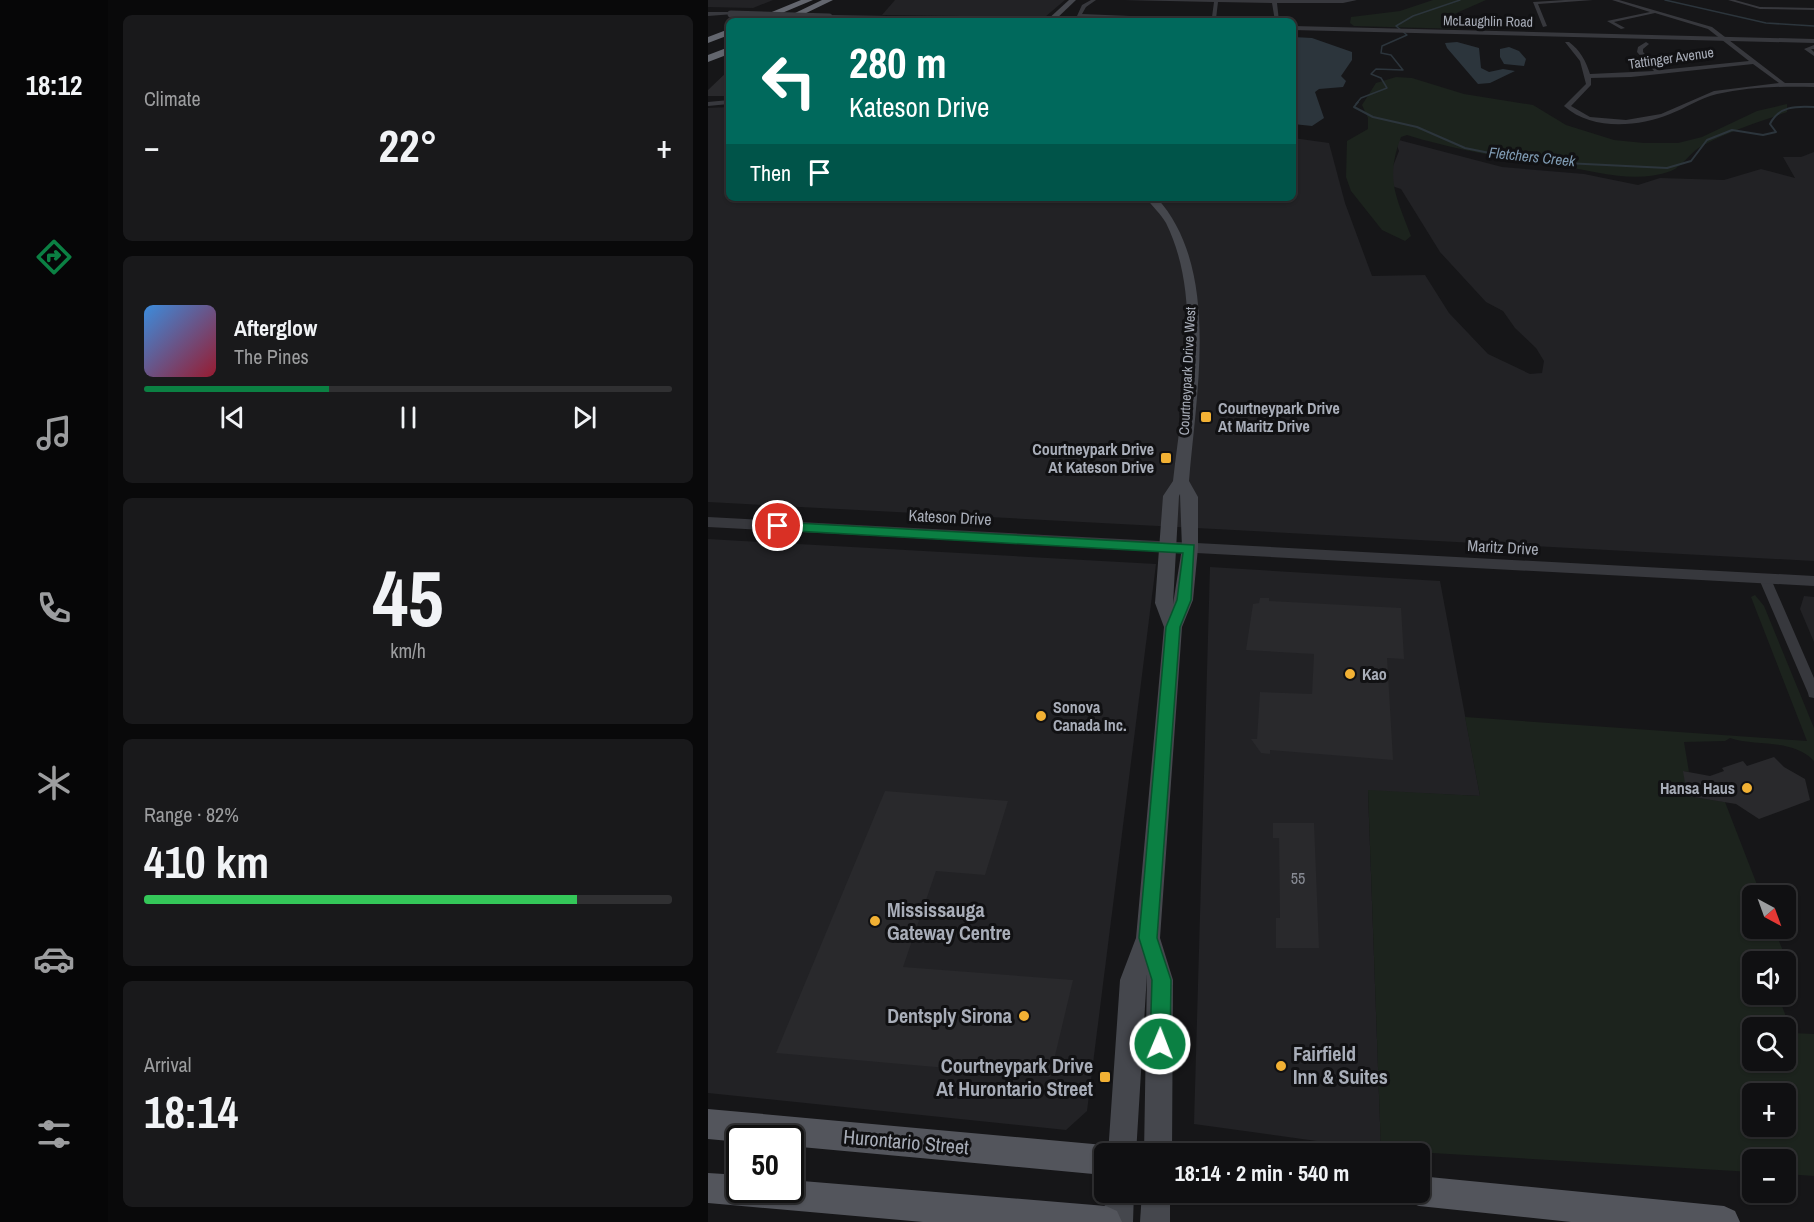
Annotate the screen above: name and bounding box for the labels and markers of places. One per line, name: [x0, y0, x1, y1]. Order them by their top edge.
place label: Courtneypark Drive At Maritz Drive: [1218, 397, 1340, 437]
marker: Courtneypark Drive At Maritz Drive: [1199, 410, 1213, 424]
place label: Courtneypark Drive At Kateson Drive: [1032, 438, 1154, 478]
marker: Courtneypark Drive At Kateson Drive: [1159, 451, 1173, 465]
pin: [752, 500, 803, 551]
place label: Kao: [1362, 663, 1387, 685]
marker: Kao: [1343, 667, 1357, 681]
place label: Sonova Canada Inc.: [1053, 696, 1127, 736]
marker: Sonova Canada Inc.: [1034, 709, 1048, 723]
place label: Hansa Haus: [1660, 777, 1735, 799]
marker: Hansa Haus: [1740, 781, 1754, 795]
place label: Mississauga Gateway Centre: [887, 896, 1011, 946]
marker: Mississauga Gateway Centre: [868, 914, 882, 928]
place label: Dentsply Sirona: [887, 1002, 1012, 1029]
marker: Dentsply Sirona: [1017, 1009, 1031, 1023]
place label: Fairfield Inn & Suites: [1293, 1040, 1388, 1090]
place label: Courtneypark Drive At Hurontario Street: [936, 1052, 1094, 1102]
marker: Fairfield Inn & Suites: [1274, 1059, 1288, 1073]
marker: Courtneypark Drive At Hurontario Street: [1098, 1070, 1112, 1084]

